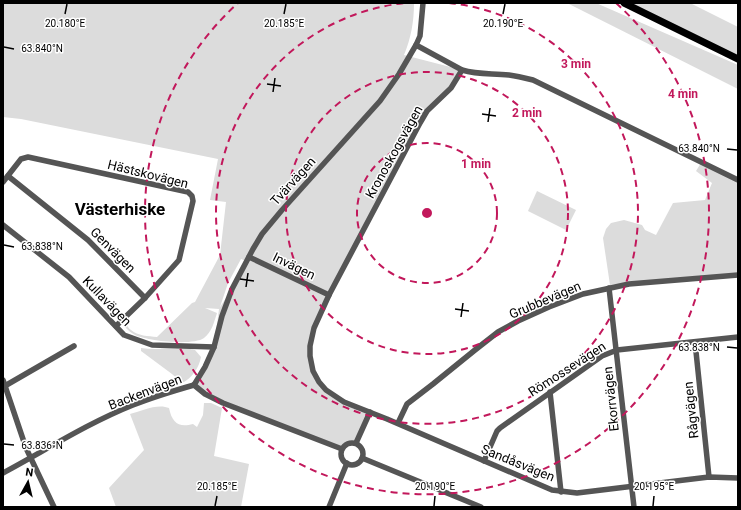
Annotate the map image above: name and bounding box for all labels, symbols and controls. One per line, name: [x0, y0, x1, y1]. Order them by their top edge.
text: 20.180°E: [45, 18, 85, 29]
text: 20.185°E: [264, 18, 304, 29]
text: 20.190°E: [483, 18, 523, 29]
text: 63.840°N: [21, 43, 63, 54]
text: 3 min: [561, 57, 591, 71]
text: 4 min: [668, 87, 698, 101]
street label: Kronoskogsvägen: [362, 103, 426, 201]
text: 2 min: [512, 106, 542, 120]
text: 63.840°N: [678, 143, 720, 154]
street label: Tvärvägen: [267, 154, 319, 208]
street label: Hästskovägen: [106, 157, 190, 191]
text: 1 min: [461, 157, 491, 171]
district label: Västerhiske: [75, 199, 165, 219]
centre of rings: [420, 206, 434, 220]
street label: Genvägen: [87, 224, 139, 276]
text: 63.838°N: [21, 241, 63, 252]
street label: Invägen: [270, 249, 318, 283]
street label: Kullavägen: [80, 273, 134, 329]
street label: Grubbevägen: [507, 278, 583, 322]
street label: Römossevägen: [526, 338, 608, 400]
text: 63.838°N: [678, 342, 720, 353]
street label: Ekorrvägen: [600, 366, 622, 432]
street label: Backenvägen: [106, 371, 184, 413]
street label: Rågvägen: [681, 381, 701, 439]
text: 63.836°N: [21, 440, 63, 451]
street label: Sandåsvägen: [479, 441, 557, 485]
north arrow: [8, 462, 48, 502]
text: N: [25, 466, 34, 480]
text: 20.185°E: [197, 481, 237, 492]
text: 20.190°E: [415, 481, 455, 492]
text: 20.195°E: [634, 481, 674, 492]

